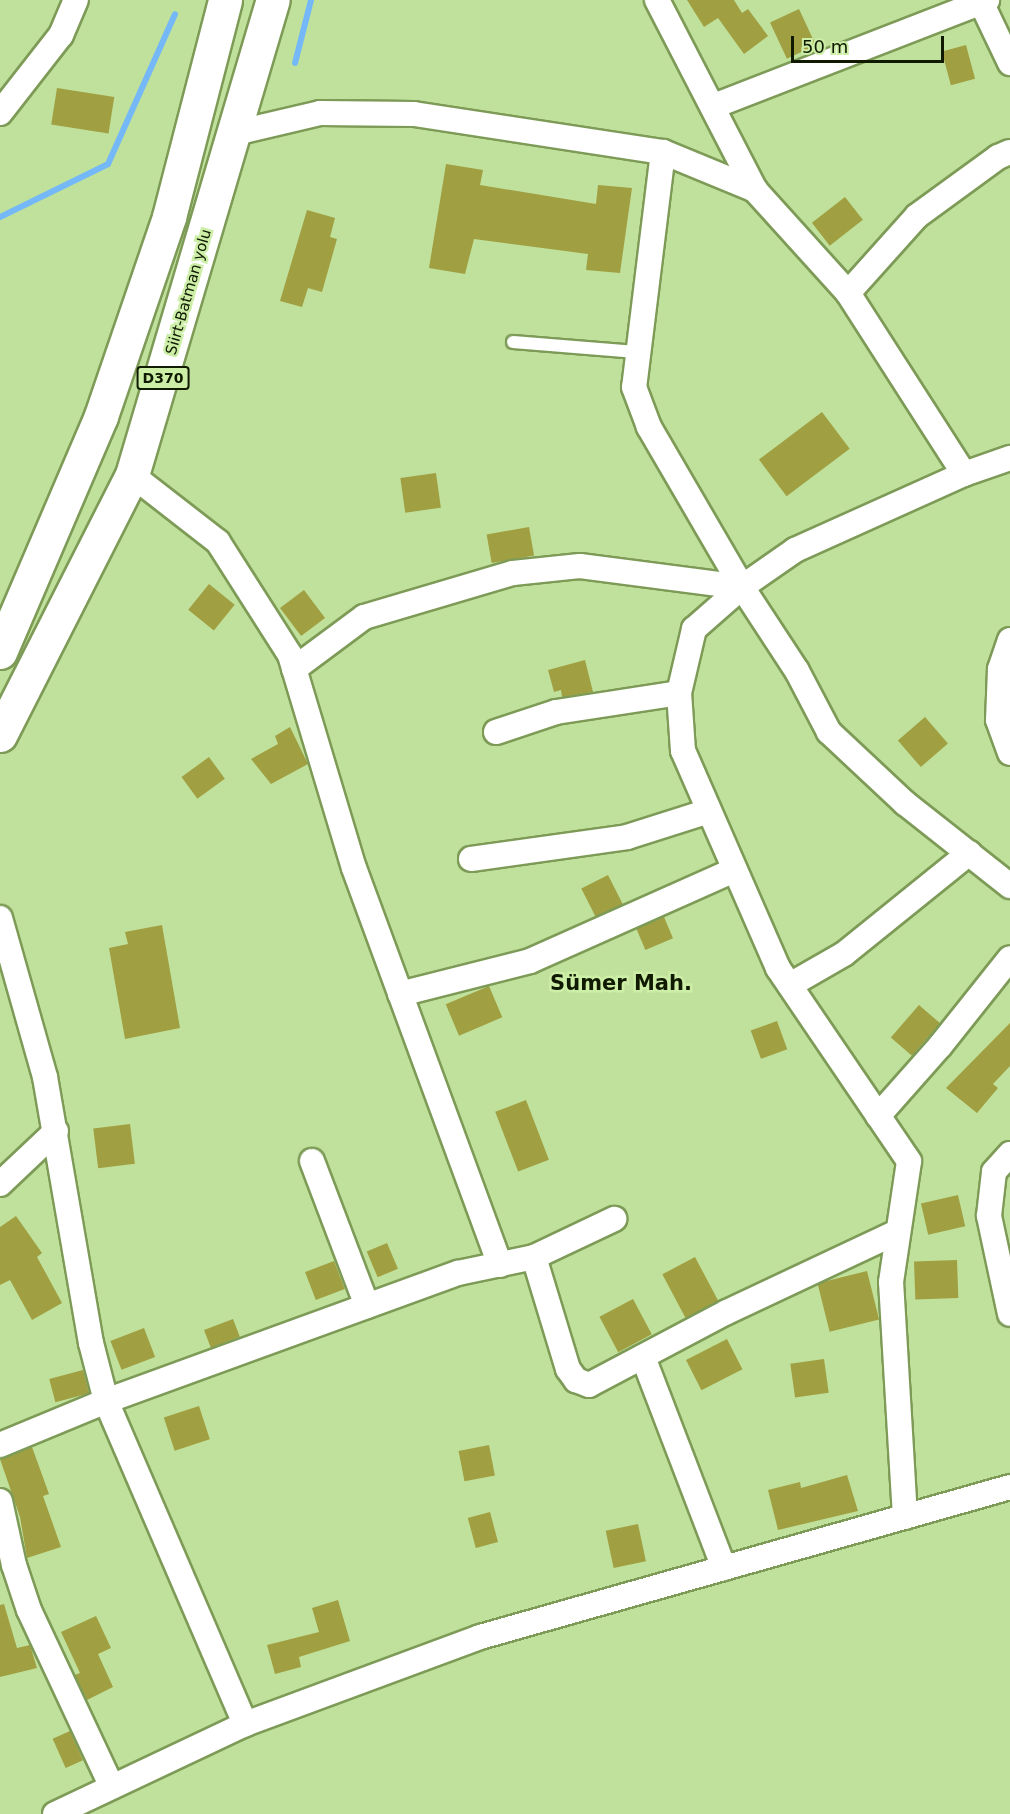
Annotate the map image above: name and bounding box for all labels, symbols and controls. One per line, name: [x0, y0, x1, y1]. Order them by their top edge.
scale bar: [794, 24, 947, 62]
text: 50 m: [802, 36, 848, 57]
street label: Siirt-Batman yolu: [162, 227, 216, 357]
road number: D370: [136, 367, 190, 389]
district label: Sümer Mah.: [550, 970, 692, 996]

